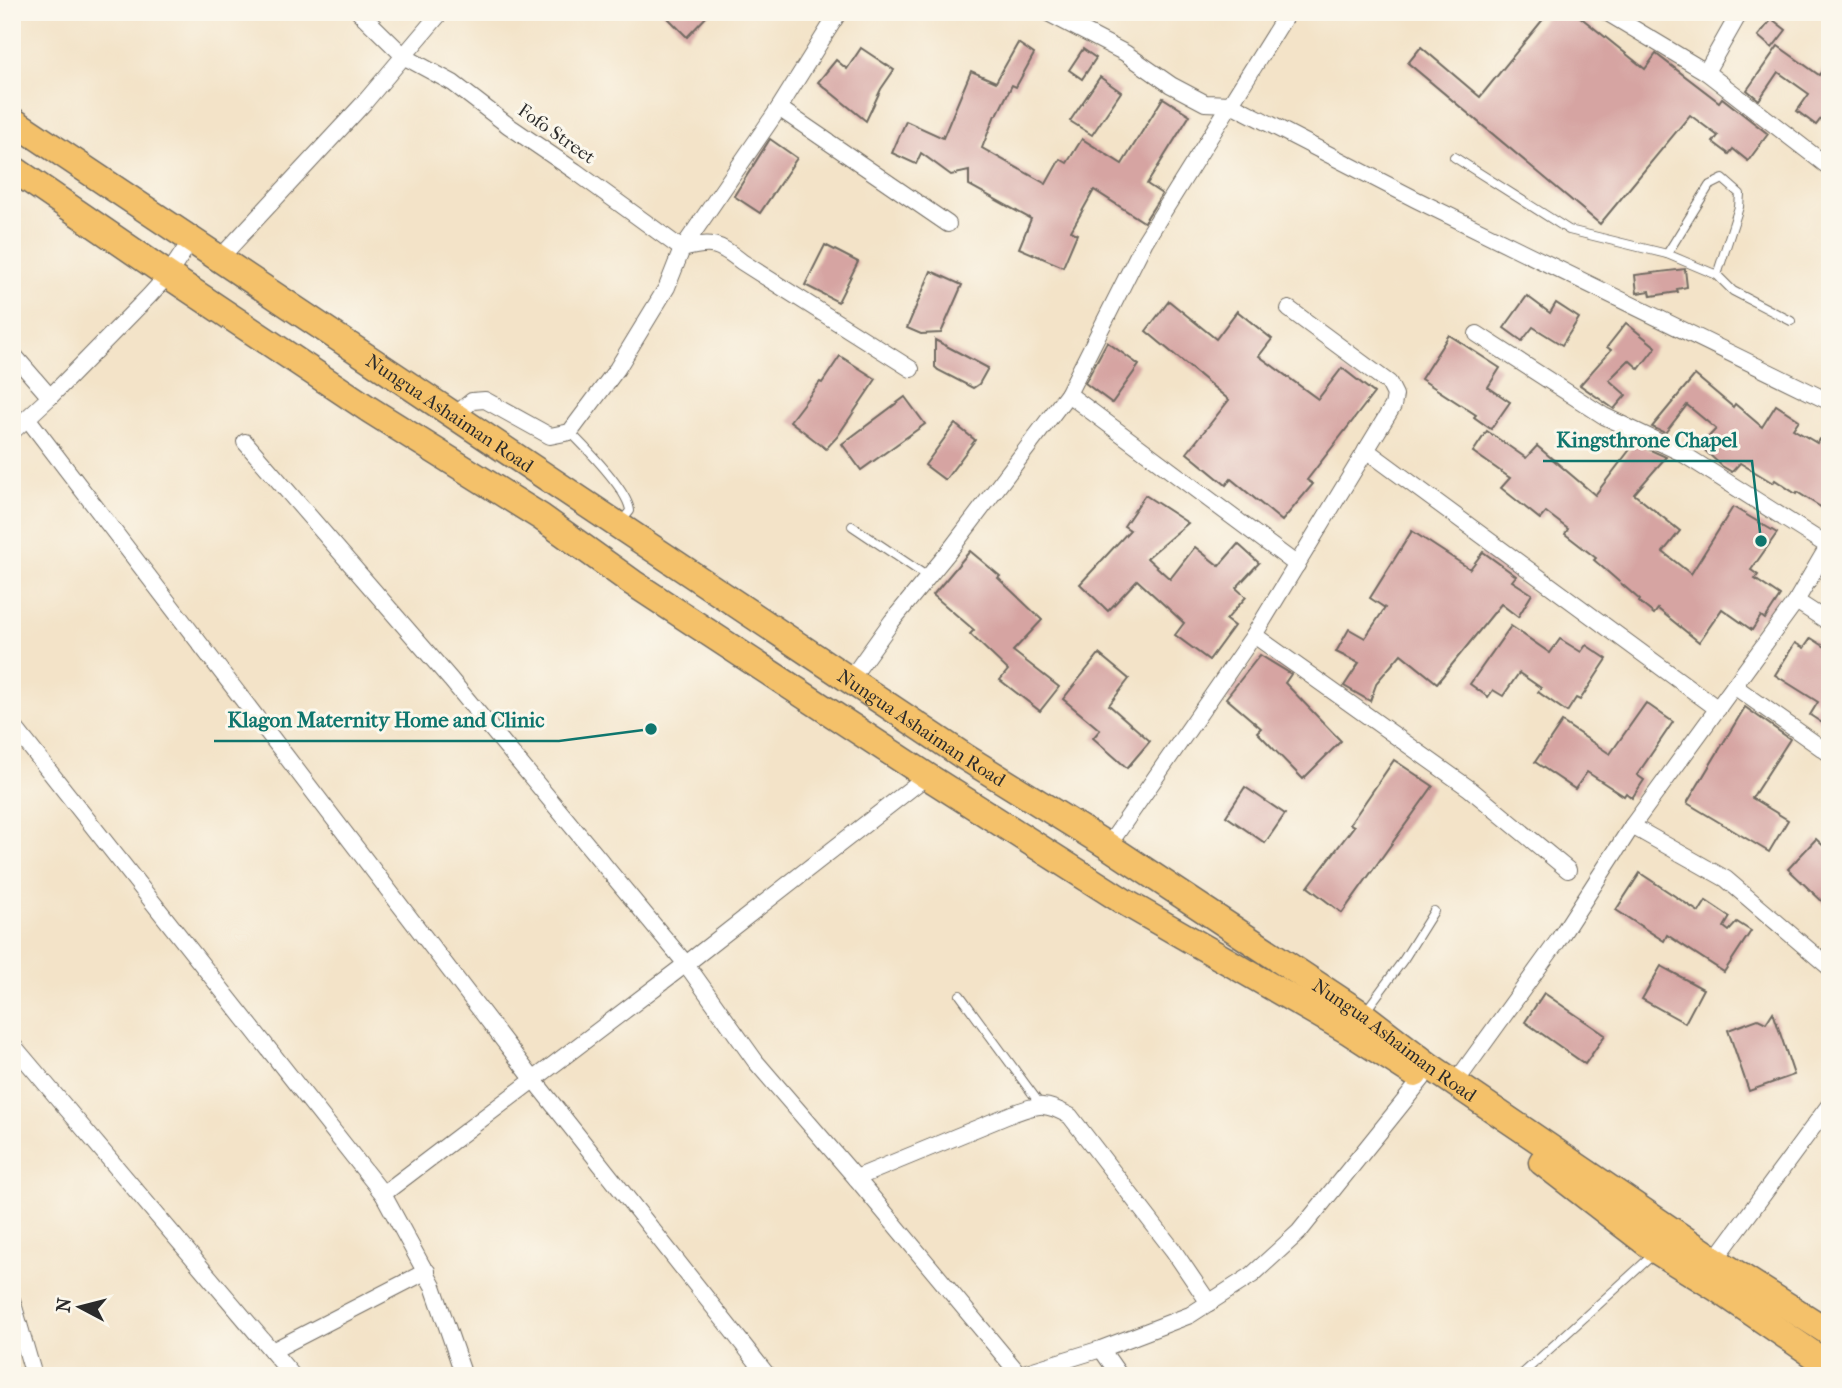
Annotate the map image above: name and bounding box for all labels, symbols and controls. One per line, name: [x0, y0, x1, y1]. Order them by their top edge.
street label: Fofo Street: [514, 99, 600, 169]
street label: Nungua Ashaiman Road: [362, 350, 538, 478]
callout: Kingsthrone Chapel: [1543, 419, 1752, 461]
text: Kingsthrone Chapel: [1556, 428, 1738, 452]
street label: Nungua Ashaiman Road: [833, 665, 1010, 792]
callout: Klagon Maternity Home and Clinic: [214, 699, 559, 741]
text: Klagon Maternity Home and Clinic: [228, 708, 544, 732]
street label: Nungua Ashaiman Road: [1308, 975, 1481, 1107]
north arrow: [46, 1272, 116, 1342]
text: N: [52, 1296, 76, 1314]

